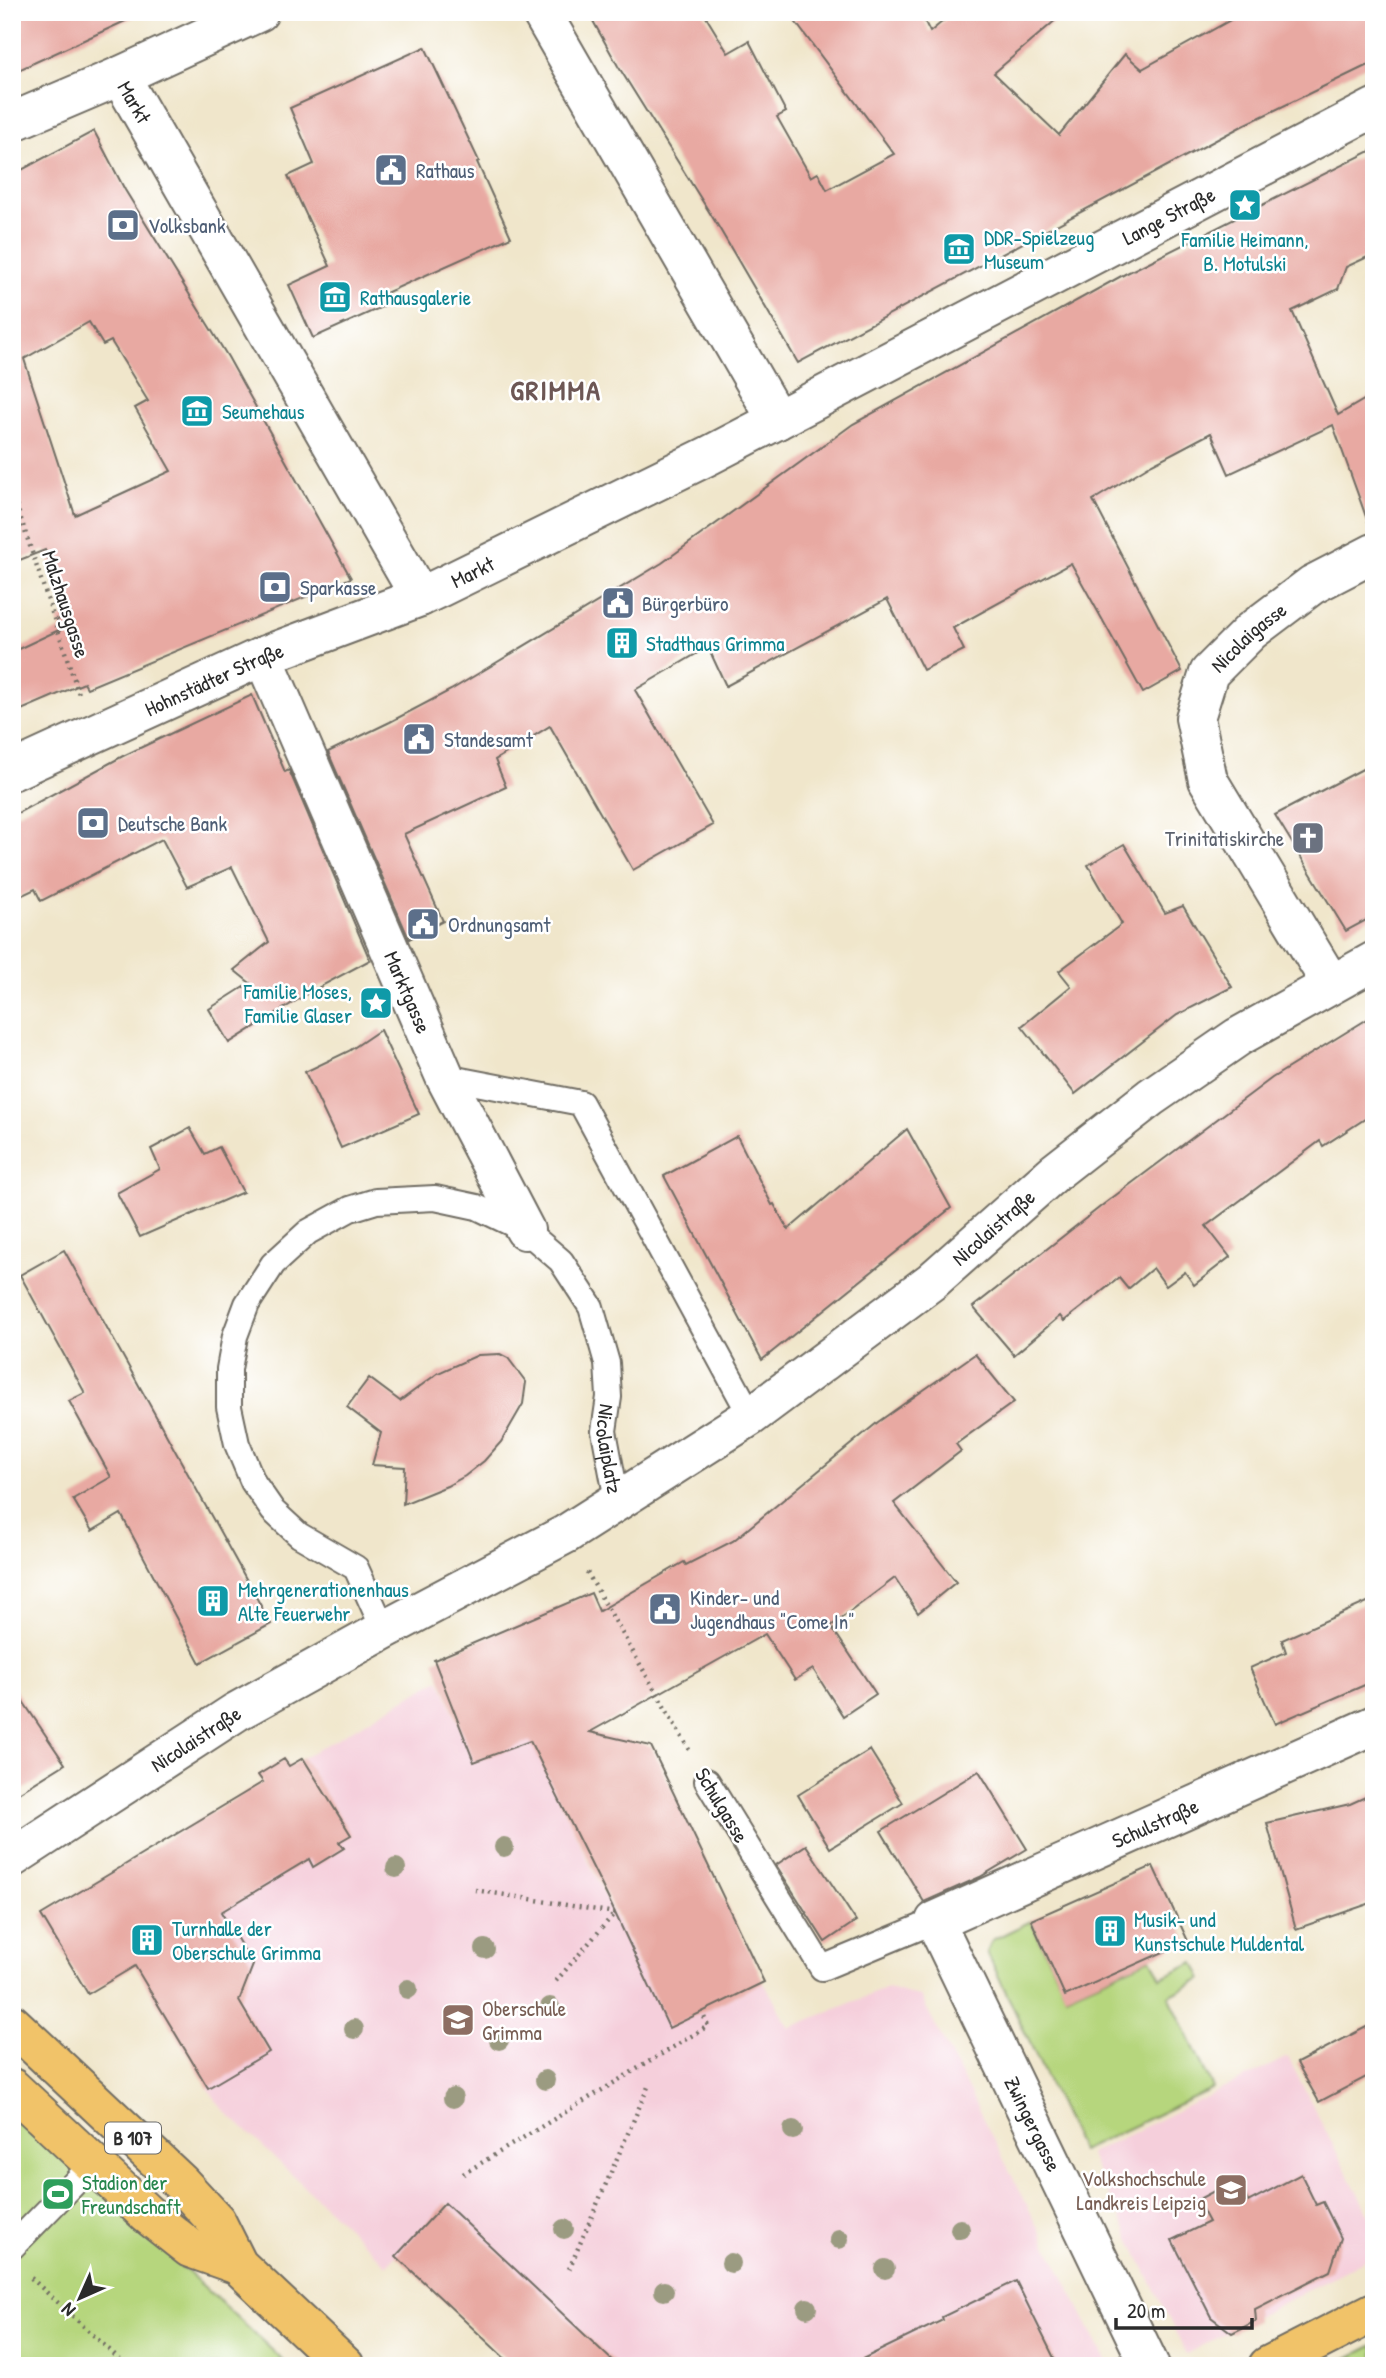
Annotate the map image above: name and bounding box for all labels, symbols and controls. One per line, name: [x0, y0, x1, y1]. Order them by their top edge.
street label: Markt: [111, 75, 159, 129]
public building icon: Rathaus: [372, 151, 410, 189]
place label: Rathaus: [416, 156, 475, 185]
street label: Lange Straße: [1117, 179, 1220, 252]
place icon: Familie Heimann, B. Motulski: [1226, 186, 1264, 224]
bank icon: Volksbank: [104, 206, 142, 244]
place label: Volksbank: [148, 211, 226, 240]
place label: DDR-Spielzeug Museum: [984, 223, 1094, 276]
place label: Familie Heimann, B. Motulski: [1180, 225, 1309, 278]
museum icon: DDR-Spielzeug Museum: [940, 230, 978, 268]
museum icon: Rathausgalerie: [316, 278, 354, 316]
place label: Rathausgalerie: [360, 283, 471, 312]
district label: GRIMMA: [510, 371, 602, 409]
museum icon: Seumehaus: [178, 392, 216, 430]
place label: Seumehaus: [222, 397, 305, 426]
street label: Malzhausgasse: [35, 547, 97, 661]
street label: Markt: [446, 548, 500, 594]
bank icon: Sparkasse: [256, 568, 294, 606]
place label: Sparkasse: [300, 573, 376, 602]
public building icon: Bürgerbüro: [599, 584, 637, 622]
place label: Bürgerbüro: [642, 589, 729, 618]
street label: Nicolaigasse: [1203, 595, 1292, 679]
building icon: Stadthaus Grimma: [603, 624, 641, 662]
place label: Stadthaus Grimma: [646, 629, 785, 658]
street label: Hohnstädter Straße: [140, 635, 287, 723]
public building icon: Standesamt: [400, 720, 438, 758]
place label: Standesamt: [444, 725, 534, 754]
bank icon: Deutsche Bank: [74, 804, 112, 842]
place label: Deutsche Bank: [118, 809, 228, 838]
church icon: Trinitatiskirche: [1289, 819, 1327, 857]
place label: Trinitatiskirche: [1165, 824, 1284, 853]
public building icon: Ordnungsamt: [404, 905, 442, 943]
place label: Ordnungsamt: [448, 910, 551, 939]
street label: Marktgasse: [378, 946, 439, 1038]
place label: Familie Moses, Familie Glaser: [243, 977, 352, 1030]
place icon: Familie Moses, Familie Glaser: [357, 984, 395, 1022]
street label: Nicolaistraße: [945, 1182, 1041, 1272]
street label: Nicolaiplatz: [589, 1402, 630, 1496]
place label: Mehrgenerationenhaus Alte Feuerwehr: [238, 1575, 409, 1628]
building icon: Mehrgenerationenhaus Alte Feuerwehr: [194, 1582, 232, 1620]
place label: Kinder- und Jugendhaus "Come In": [690, 1583, 855, 1636]
public building icon: Kinder- und Jugendhaus "Come In": [646, 1590, 684, 1628]
street label: Nicolaistraße: [145, 1698, 246, 1778]
street label: Schulgasse: [688, 1762, 756, 1848]
street label: Schulstraße: [1107, 1791, 1203, 1855]
place label: Musik- und Kunstschule Muldental: [1134, 1905, 1304, 1958]
building icon: Musik- und Kunstschule Muldental: [1091, 1912, 1129, 1950]
place label: Turnhalle der Oberschule Grimma: [172, 1914, 321, 1967]
building icon: Turnhalle der Oberschule Grimma: [128, 1921, 166, 1959]
place label: Oberschule Grimma: [482, 1994, 566, 2047]
school or university icon: Oberschule Grimma: [439, 2001, 477, 2039]
street label: Zwingergasse: [998, 2072, 1068, 2176]
road number: B 107: [105, 2122, 161, 2154]
place label: Volkshochschule Landkreis Leipzig: [1077, 2164, 1206, 2217]
place label: Stadion der Freundschaft: [81, 2168, 181, 2221]
school or university icon: Volkshochschule Landkreis Leipzig: [1212, 2171, 1250, 2209]
sports icon: Stadion der Freundschaft: [39, 2175, 77, 2213]
north arrow: [46, 2262, 116, 2332]
scale bar: [1116, 2287, 1253, 2331]
text: 20 m: [1127, 2296, 1165, 2325]
text: N: [55, 2297, 81, 2323]

